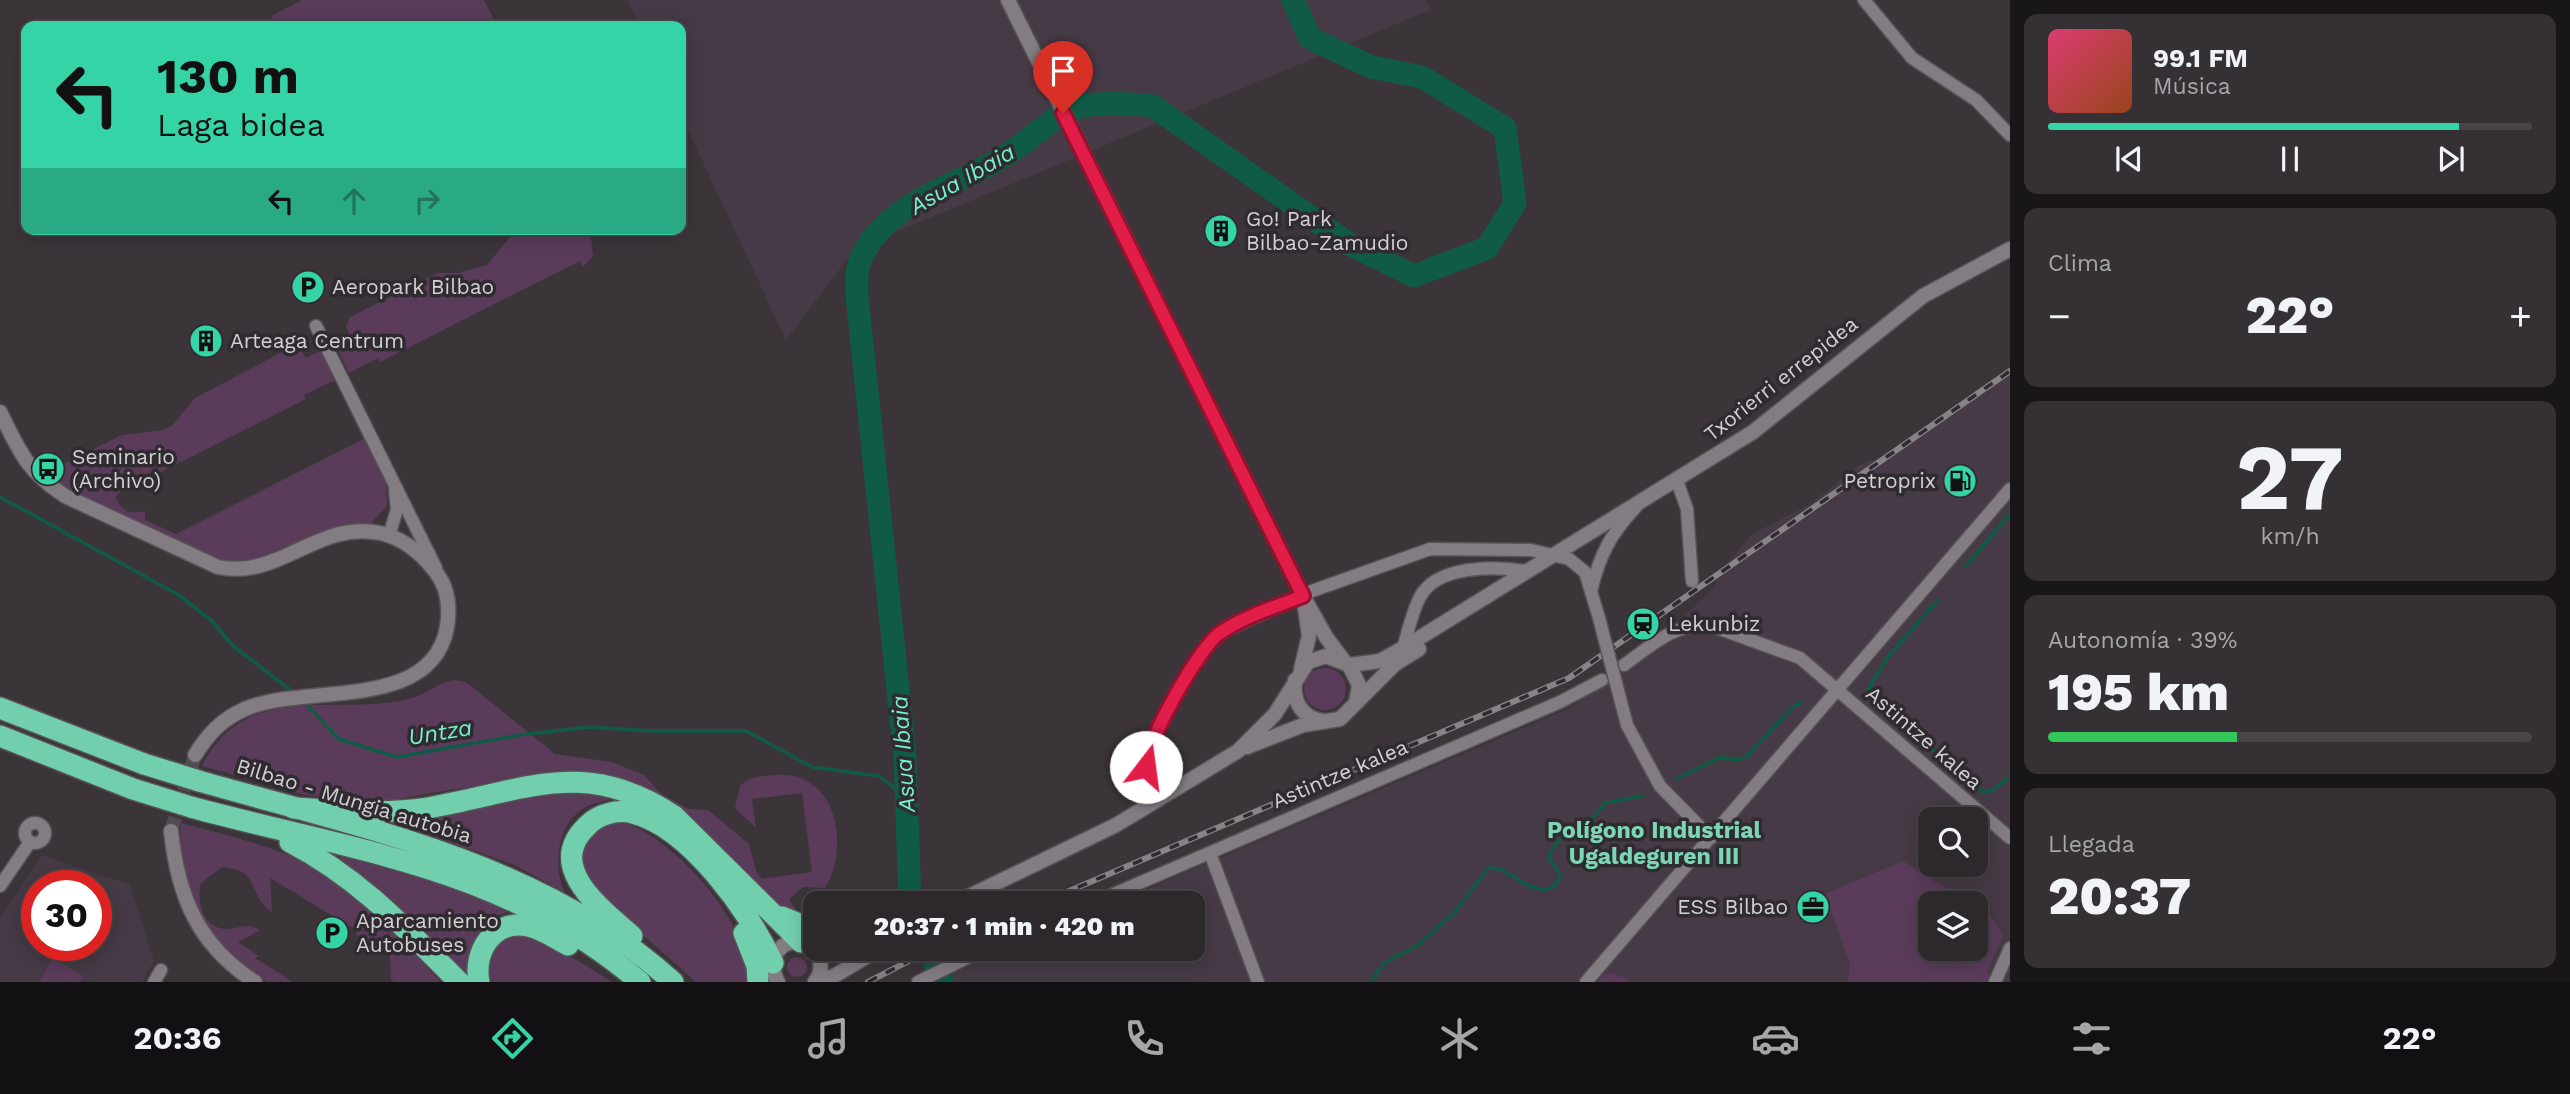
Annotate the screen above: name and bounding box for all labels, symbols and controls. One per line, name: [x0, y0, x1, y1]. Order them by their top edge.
pin: [1033, 41, 1093, 113]
text: 99.1 FM: [2153, 43, 2248, 73]
text: 130 m: [157, 47, 299, 105]
icon: left: [42, 49, 133, 140]
icon: arrive: [1044, 52, 1082, 90]
text: Música: [2153, 73, 2231, 100]
text: Laga bidea: [157, 106, 325, 144]
water label: Asua Ibaia: [904, 139, 1020, 221]
icon: previous: [2110, 140, 2148, 178]
icon: pause: [2271, 140, 2309, 178]
icon: next: [2432, 140, 2470, 178]
icon: left: [262, 182, 300, 220]
icon: ahead: [335, 182, 373, 220]
icon: right: [408, 182, 446, 220]
place label: Go! Park Bilbao-Zamudio: [1246, 206, 1408, 255]
building icon: Go! Park Bilbao-Zamudio: [1202, 212, 1240, 250]
text: Clima: [2048, 250, 2112, 277]
parking icon: Aeropark Bilbao: [289, 268, 327, 306]
place label: Aeropark Bilbao: [332, 274, 494, 299]
text: 22°: [2246, 285, 2334, 346]
text: −: [2048, 294, 2071, 338]
text: +: [2509, 294, 2532, 338]
street label: Txorierri errepidea: [1699, 311, 1862, 446]
building icon: Arteaga Centrum: [187, 322, 225, 360]
place label: Arteaga Centrum: [230, 328, 404, 353]
text: 27: [2236, 424, 2344, 531]
place label: Seminario (Archivo): [72, 444, 175, 493]
bus stop icon: Seminario (Archivo): [29, 450, 67, 488]
fuel station icon: Petroprix: [1941, 462, 1979, 500]
place label: Petroprix: [1843, 468, 1936, 493]
text: km/h: [2260, 523, 2320, 550]
station icon: Lekunbiz: [1624, 605, 1662, 643]
place label: Lekunbiz: [1668, 611, 1760, 636]
text: Autonomía · 39%: [2048, 627, 2237, 654]
text: 195 km: [2048, 662, 2229, 723]
street label: Astintze kalea: [1861, 681, 1987, 795]
water label: Asua Ibaia: [886, 695, 921, 814]
water label: Untza: [406, 714, 474, 751]
position arrow: [1109, 730, 1183, 804]
street label: Astintze kalea: [1268, 734, 1412, 813]
street label: Bilbao - Mungia autobia: [234, 753, 475, 848]
map controls: [1918, 807, 1988, 961]
button: search: [1918, 807, 1988, 877]
district label: Polígono Industrial Ugaldeguren III: [1547, 817, 1762, 870]
text: Llegada: [2048, 831, 2135, 858]
text: 20:37: [2048, 866, 2191, 927]
speed limit sign: 30: [21, 870, 112, 961]
office icon: ESS Bilbao: [1794, 888, 1832, 926]
button: layers: [1918, 891, 1988, 961]
place label: ESS Bilbao: [1677, 894, 1788, 919]
place label: Aparcamiento Autobuses: [356, 908, 499, 957]
text: 20:37 · 1 min · 420 m: [873, 911, 1135, 941]
parking icon: Aparcamiento Autobuses: [313, 914, 351, 952]
icon: directions: [488, 1014, 537, 1063]
icon: music: [804, 1014, 853, 1063]
icon: phone: [1120, 1014, 1169, 1063]
icon: climate: [1435, 1014, 1484, 1063]
icon: car: [1751, 1014, 1800, 1063]
icon: filters: [2067, 1014, 2116, 1063]
text: 20:36: [133, 1019, 221, 1057]
text: 22°: [2383, 1019, 2437, 1057]

